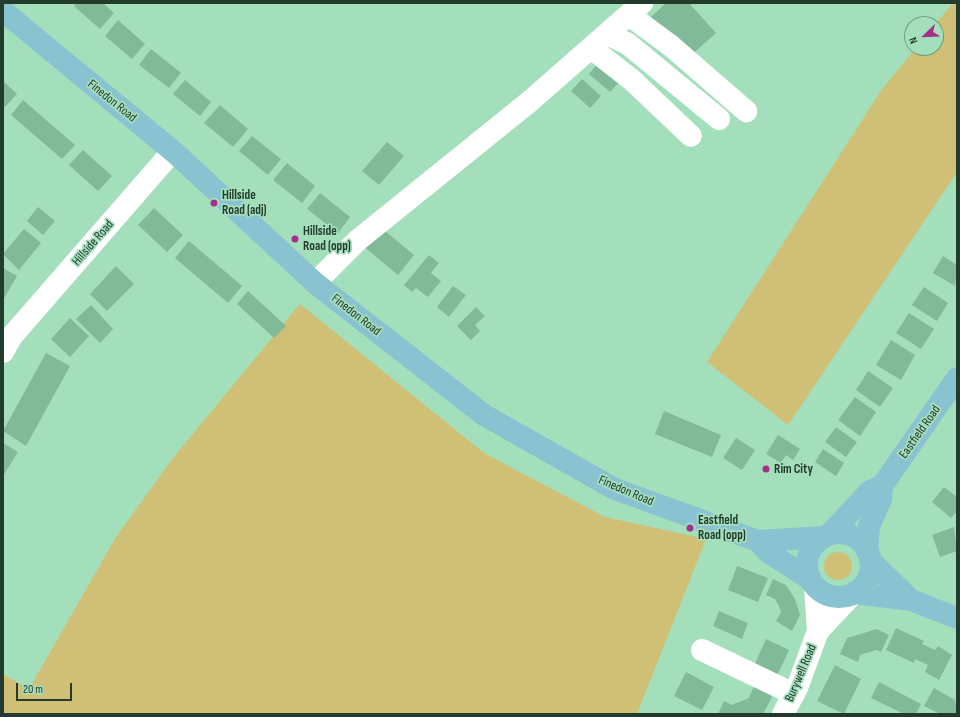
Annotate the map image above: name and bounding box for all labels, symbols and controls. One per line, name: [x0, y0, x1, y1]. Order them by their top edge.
north arrow: [904, 16, 944, 56]
text: N: [906, 35, 921, 46]
street label: Finedon Road: [84, 77, 140, 125]
place label: Hillside Road (adj): [222, 188, 267, 219]
marker: Hillside Road (adj): [209, 198, 219, 208]
street label: Hillside Road: [69, 217, 117, 269]
place label: Hillside Road (opp): [303, 224, 351, 255]
marker: Hillside Road (opp): [290, 234, 300, 244]
street label: Finedon Road: [328, 291, 384, 339]
street label: Eastfield Road: [896, 402, 944, 462]
place label: Rim City: [774, 461, 813, 477]
marker: Rim City: [761, 464, 771, 474]
street label: Finedon Road: [596, 472, 656, 510]
place label: Eastfield Road (opp): [698, 513, 746, 544]
marker: Eastfield Road (opp): [685, 523, 695, 533]
street label: Burywell Road: [782, 642, 820, 704]
scale bar: [18, 675, 74, 701]
text: 20 m: [23, 682, 43, 697]

